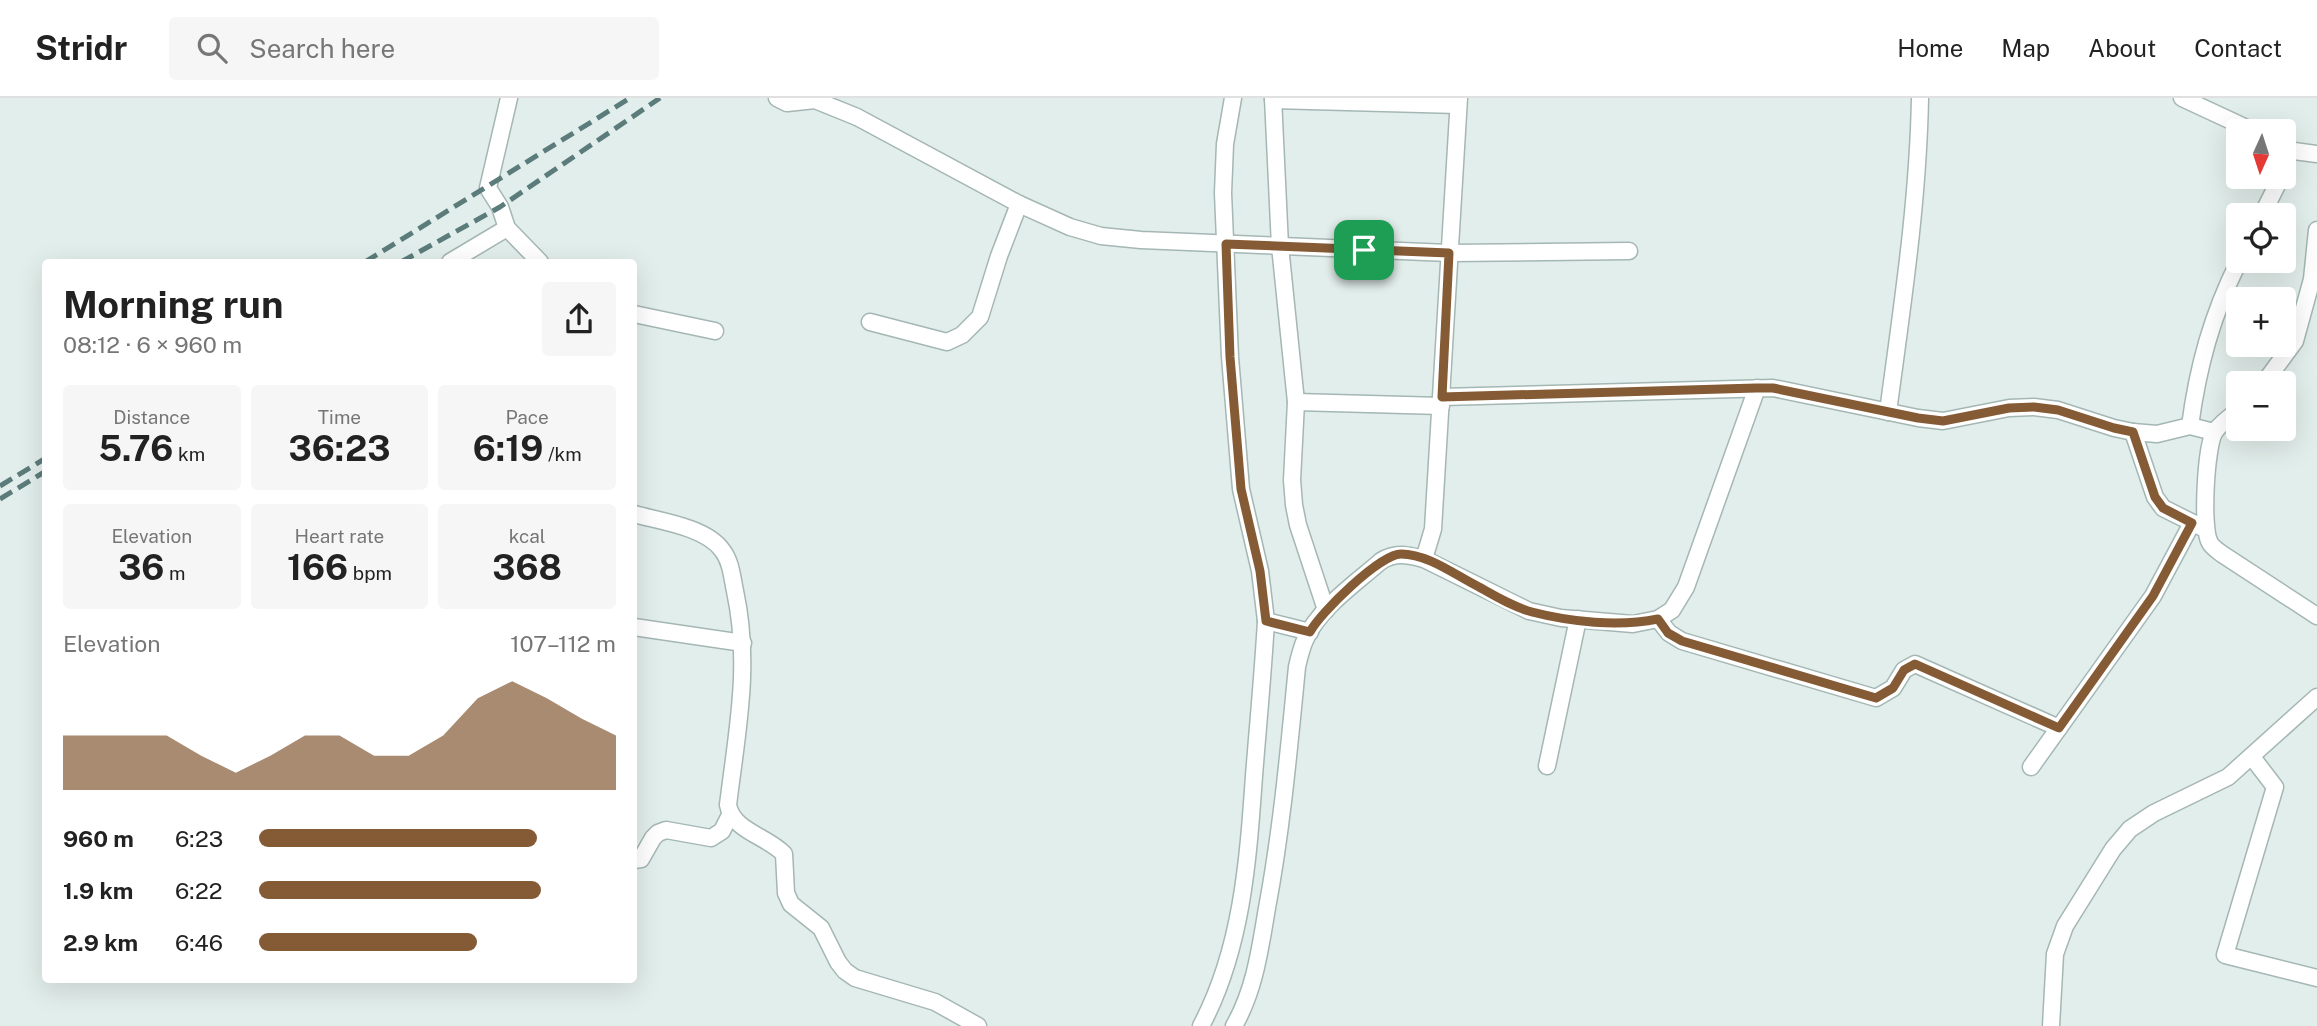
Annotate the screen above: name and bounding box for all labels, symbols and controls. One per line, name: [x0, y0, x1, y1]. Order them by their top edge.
search box: [169, 17, 659, 80]
text: Stridr: [35, 29, 127, 67]
icon: search: [193, 29, 231, 67]
text: Search here: [249, 33, 395, 64]
text: Home: [1897, 34, 1963, 62]
text: Map: [2001, 34, 2050, 62]
text: About: [2088, 34, 2156, 62]
text: Contact: [2194, 34, 2282, 62]
north arrow: [2226, 119, 2296, 189]
map controls: [2226, 119, 2296, 441]
button: locate: [2226, 203, 2296, 273]
pin: [1334, 220, 1394, 280]
icon: arrive: [1345, 231, 1383, 269]
text: Morning run: [63, 282, 284, 327]
button: share: [542, 282, 616, 356]
button: +: [2226, 287, 2296, 357]
text: 08:12 · 6 × 960 m: [63, 331, 242, 358]
button: −: [2226, 371, 2296, 441]
text: Distance: [113, 406, 190, 428]
text: Time: [318, 406, 361, 428]
text: Pace: [505, 406, 549, 428]
text: 5.76: [99, 428, 173, 469]
text: 36:23: [289, 428, 390, 469]
text: 6:19: [473, 428, 543, 469]
text: km: [173, 443, 205, 465]
text: /km: [543, 443, 582, 465]
text: Elevation: [112, 525, 192, 547]
text: Heart rate: [295, 525, 384, 547]
text: kcal: [509, 525, 546, 547]
text: 36: [118, 547, 164, 588]
text: 166: [287, 547, 348, 588]
text: 368: [492, 547, 562, 588]
text: m: [164, 562, 186, 584]
text: bpm: [348, 562, 392, 584]
text: Elevation: [63, 630, 161, 657]
text: 107–112 m: [510, 630, 616, 657]
text: 960 m: [63, 825, 134, 852]
text: 6:23: [175, 825, 223, 852]
text: 1.9 km: [63, 877, 133, 904]
text: 6:22: [175, 877, 222, 904]
text: 2.9 km: [63, 929, 138, 956]
text: 6:46: [175, 929, 223, 956]

